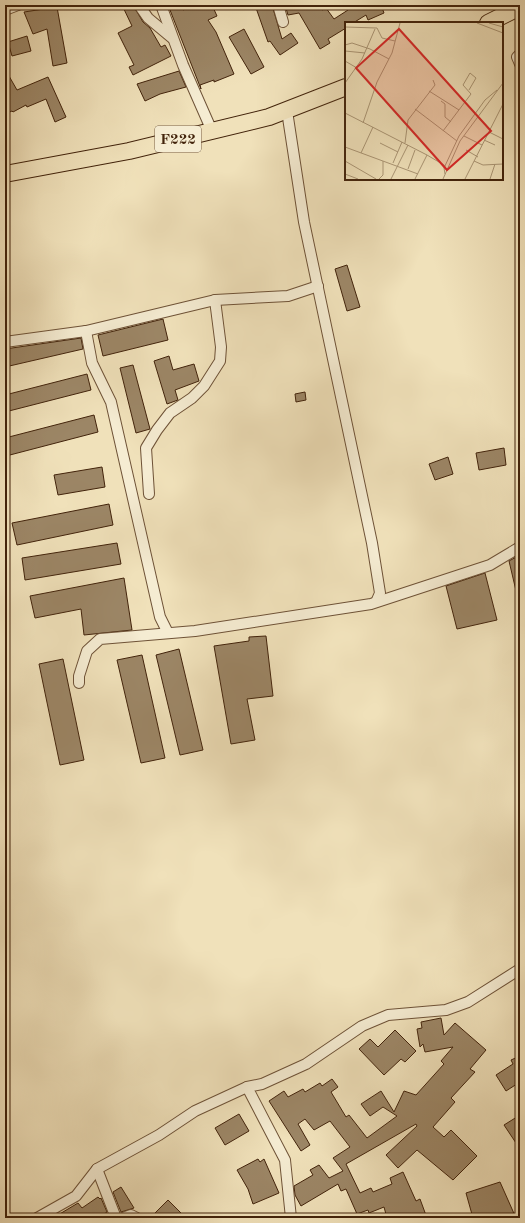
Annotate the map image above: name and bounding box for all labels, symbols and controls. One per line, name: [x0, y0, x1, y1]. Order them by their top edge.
inset map: [345, 22, 503, 180]
road number: F222: [155, 126, 201, 152]

